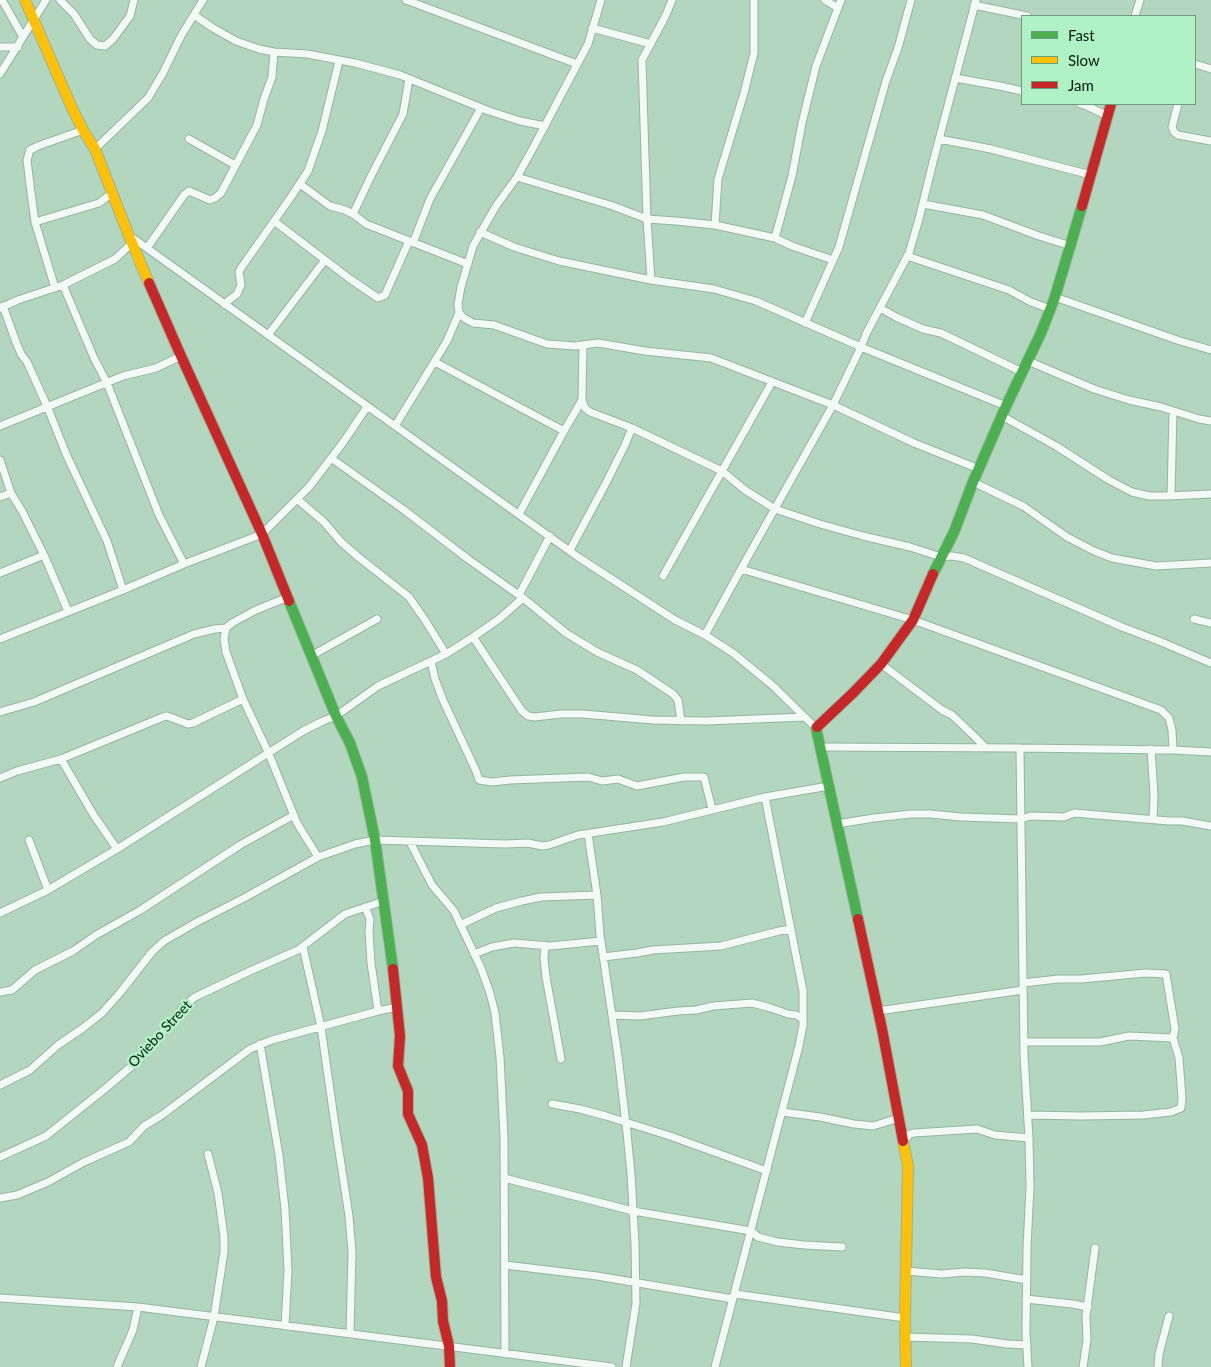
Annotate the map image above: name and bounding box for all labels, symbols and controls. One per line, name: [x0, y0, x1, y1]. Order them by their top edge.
legend: [1021, 15, 1196, 105]
text: Fast: [1068, 26, 1095, 44]
text: Slow: [1068, 51, 1100, 69]
text: Jam: [1068, 76, 1094, 94]
street label: Oviebo Street: [125, 997, 195, 1071]

